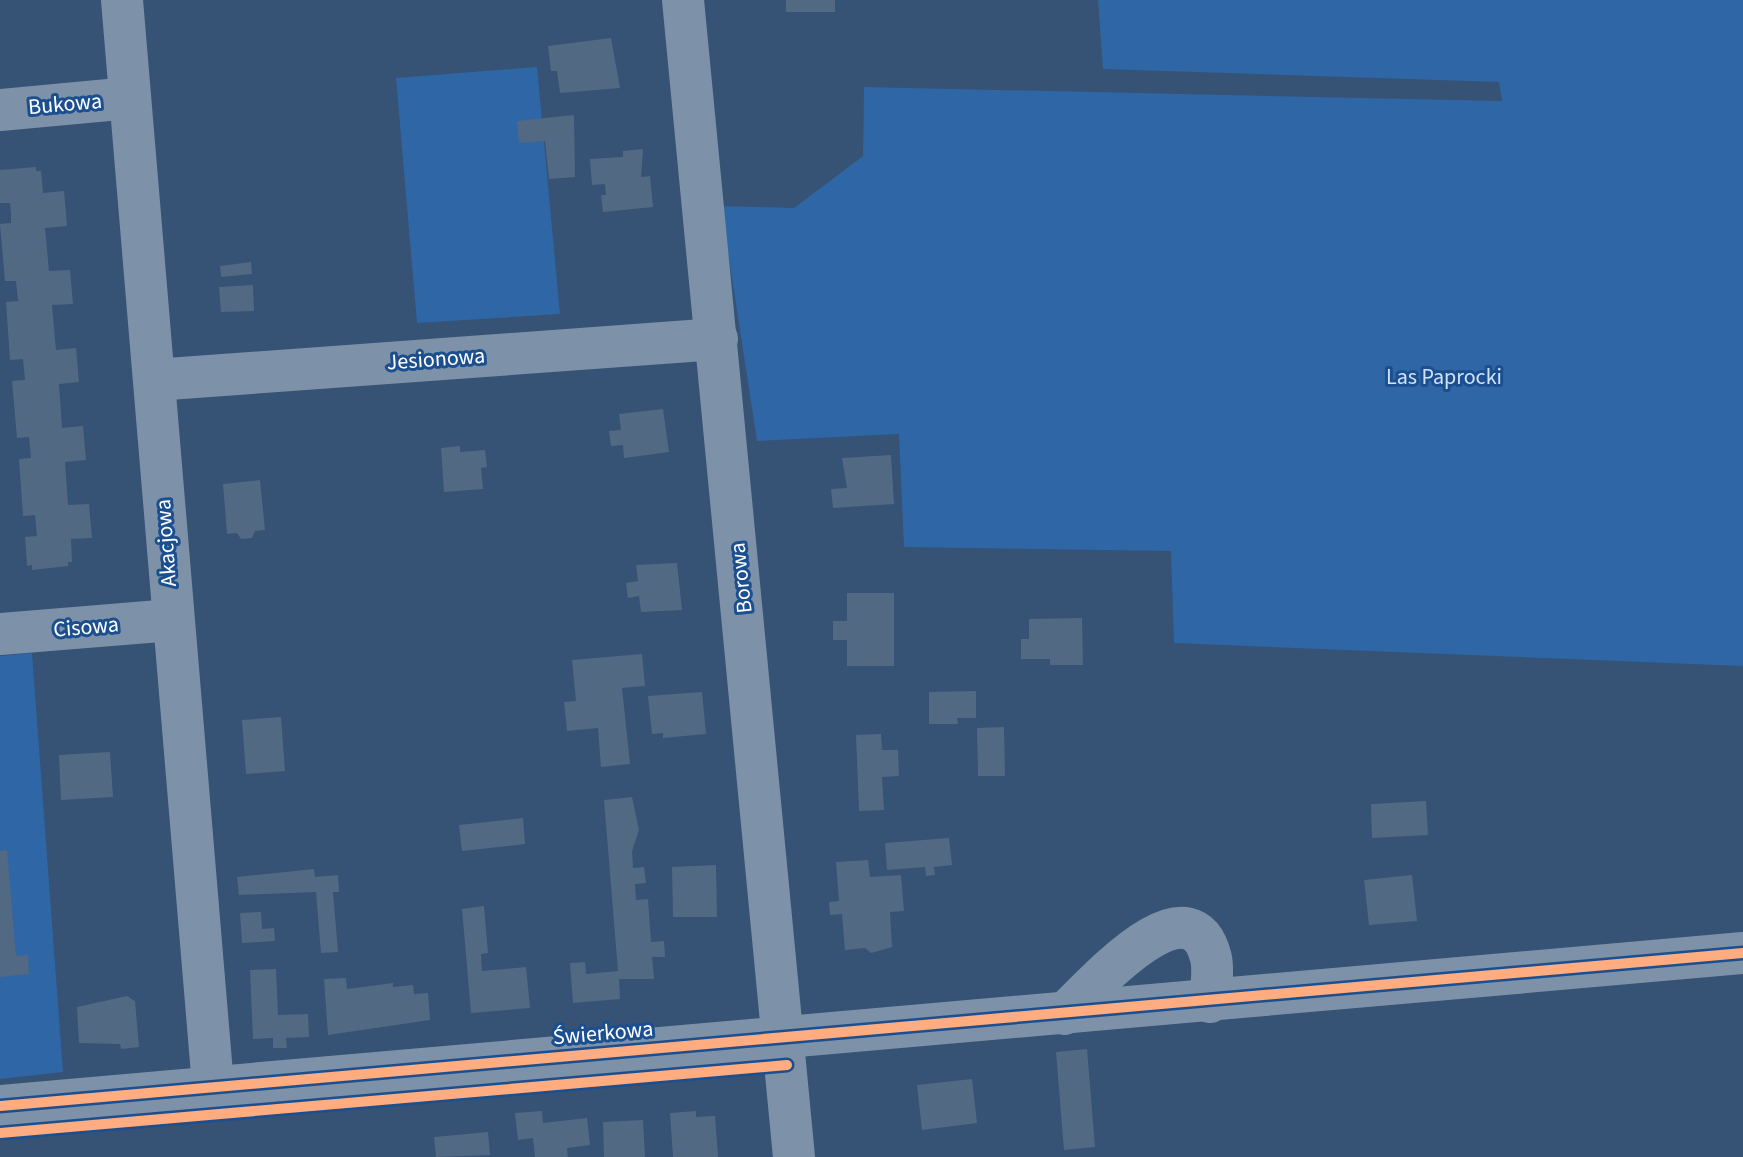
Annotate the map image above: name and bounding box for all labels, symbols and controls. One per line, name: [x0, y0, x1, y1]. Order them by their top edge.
street label: Bukowa: [27, 85, 103, 123]
street label: Jesionowa: [386, 340, 486, 378]
park label: Las Paprocki: [1386, 361, 1502, 393]
street label: Akacjowa: [147, 498, 185, 588]
street label: Borowa: [721, 541, 761, 615]
street label: Cisowa: [52, 608, 120, 646]
street label: Świerkowa: [552, 1013, 654, 1053]

